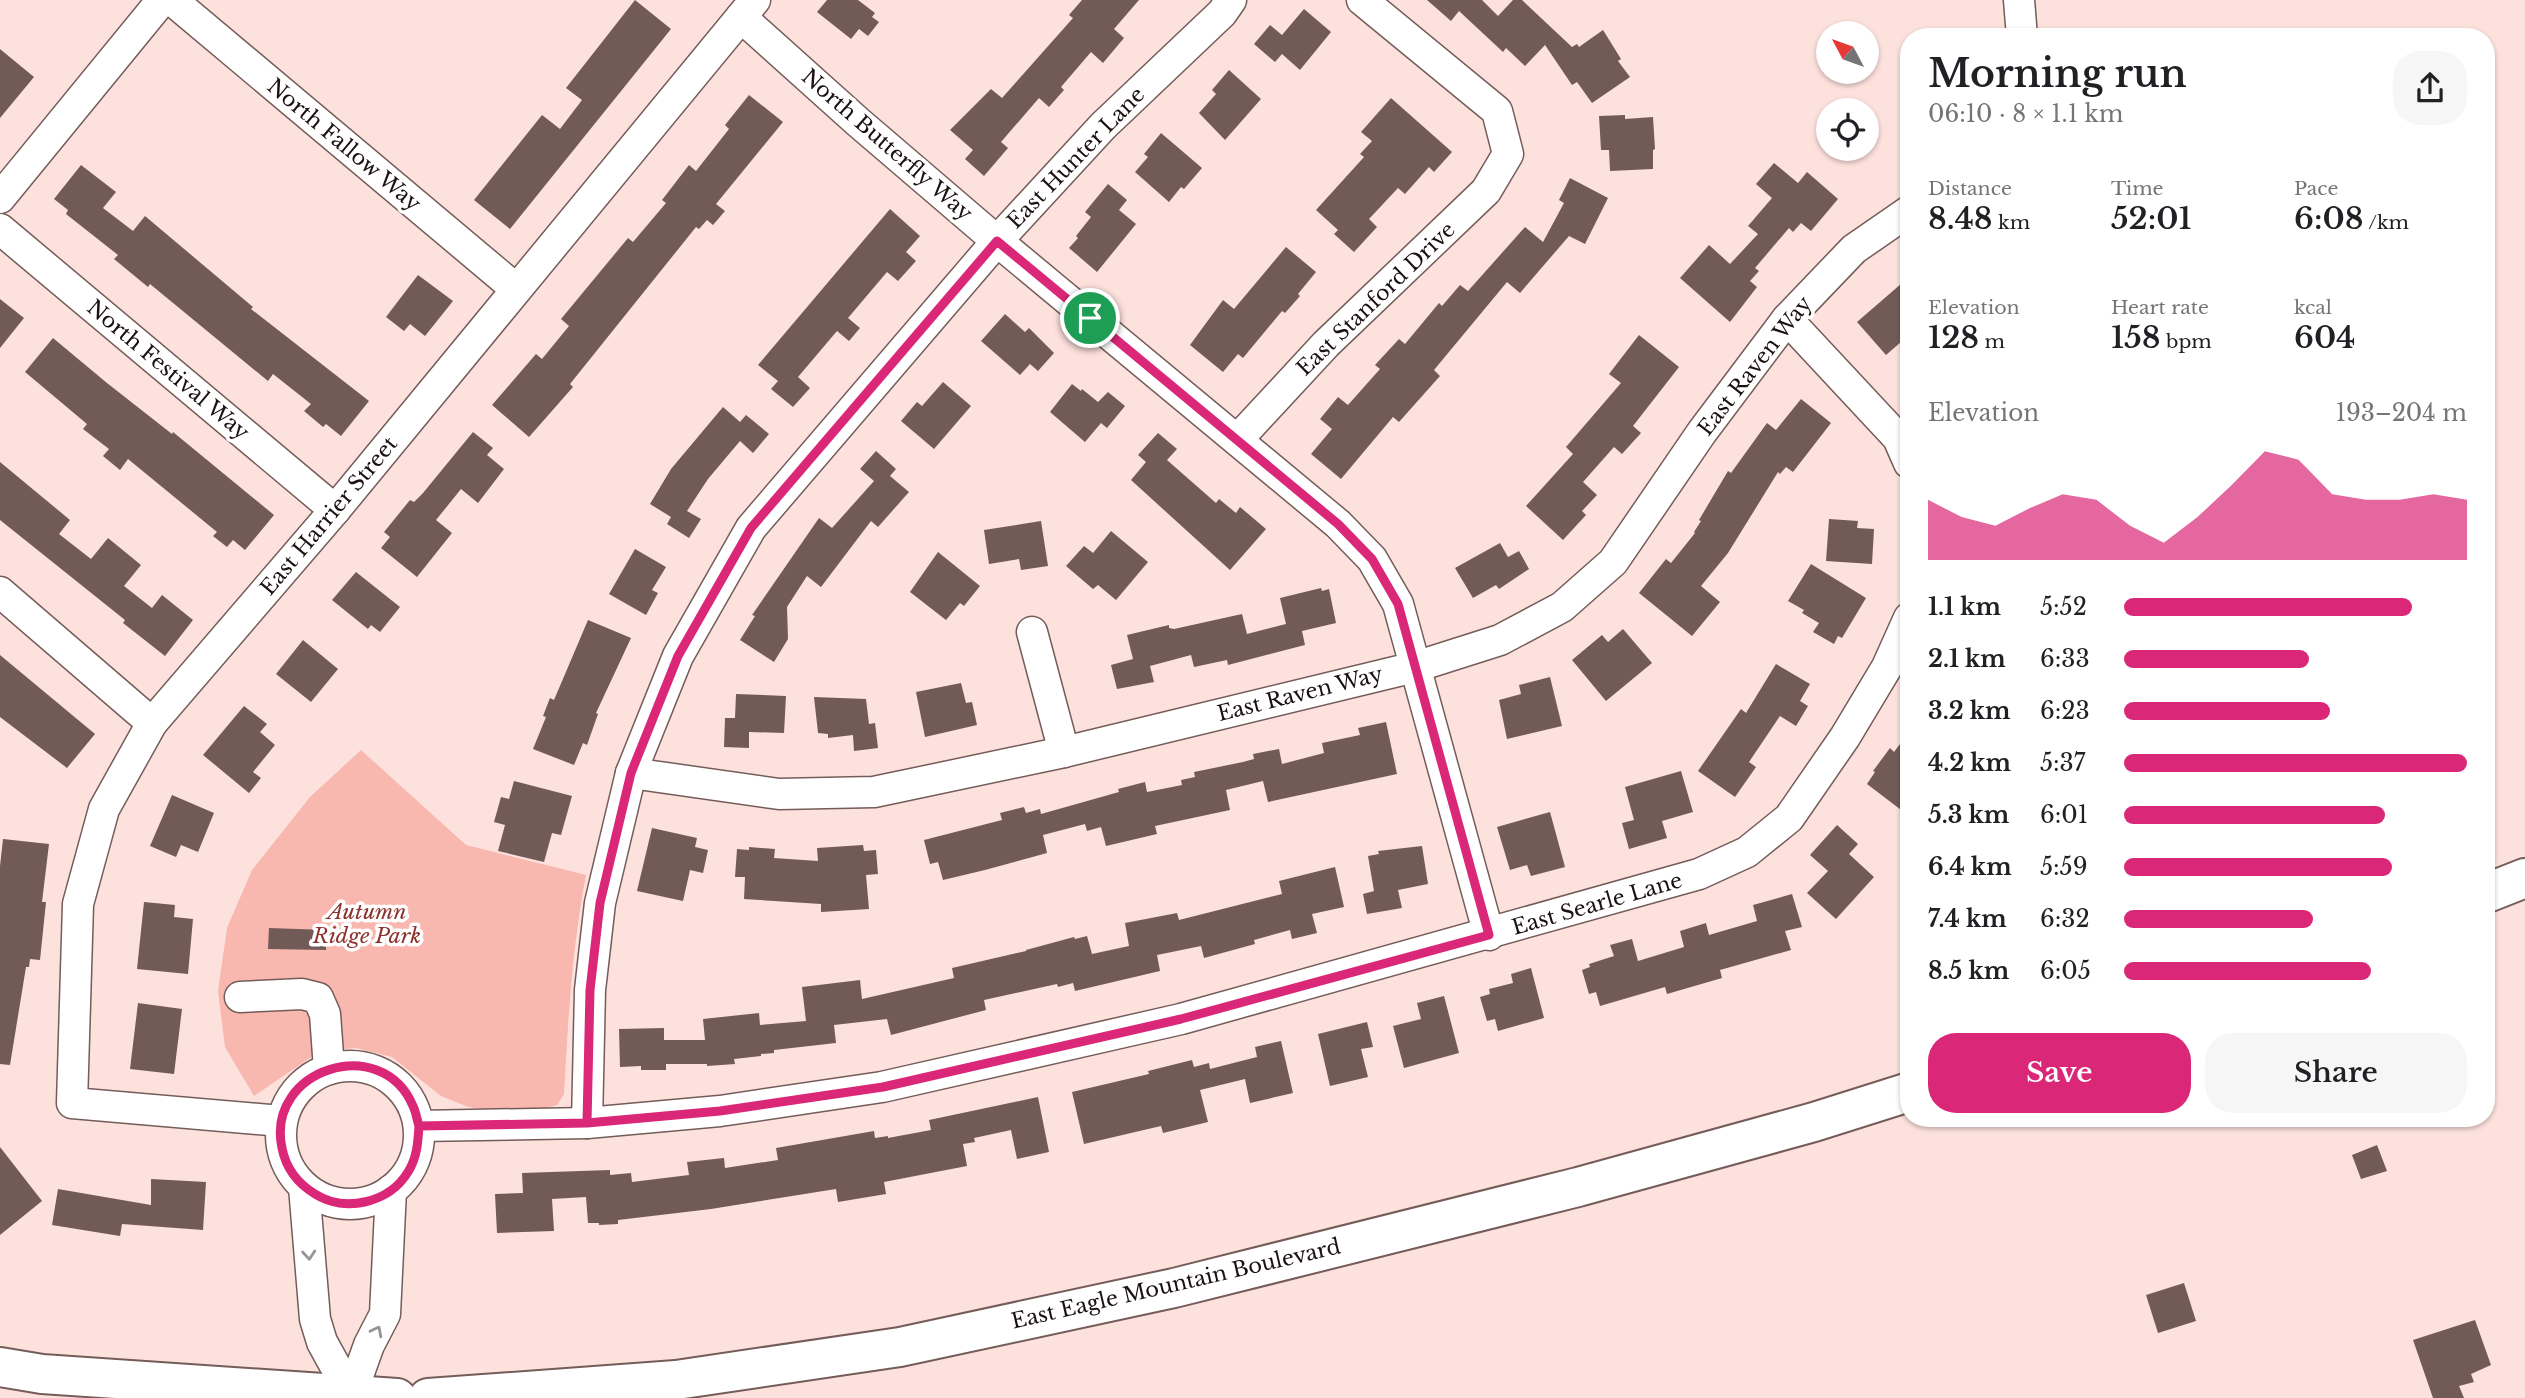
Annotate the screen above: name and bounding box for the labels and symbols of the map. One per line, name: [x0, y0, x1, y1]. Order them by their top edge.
north arrow: [1816, 21, 1880, 84]
street label: North Butterfly Way: [796, 64, 978, 227]
street label: North Fallow Way: [262, 73, 426, 217]
street label: East Hunter Lane: [1002, 82, 1150, 234]
street label: East Stanford Drive: [1291, 217, 1461, 381]
pin: [1060, 288, 1120, 348]
street label: East Raven Way: [1693, 291, 1818, 441]
street label: North Festival Way: [82, 294, 255, 446]
street label: East Harrier Street: [255, 431, 403, 601]
street label: East Raven Way: [1215, 661, 1386, 727]
street label: East Searle Lane: [1509, 867, 1685, 941]
park label: Autumn Ridge Park: [312, 899, 421, 949]
street label: East Eagle Mountain Boulevard: [1009, 1233, 1343, 1335]
one-way arrow: [301, 1250, 316, 1261]
one-way arrow: [368, 1326, 382, 1338]

